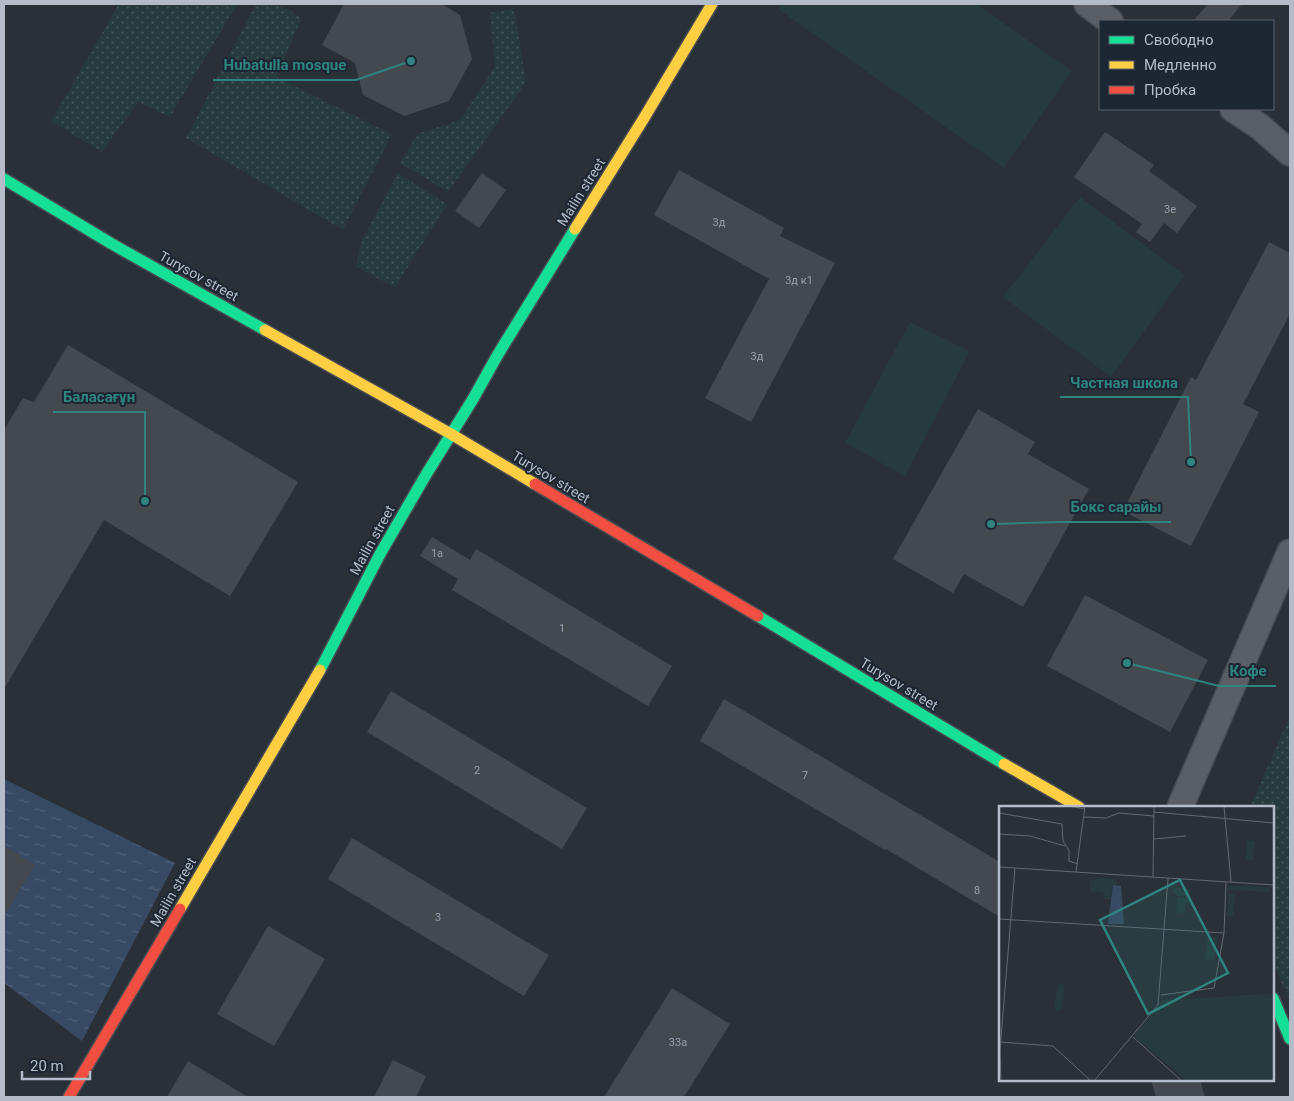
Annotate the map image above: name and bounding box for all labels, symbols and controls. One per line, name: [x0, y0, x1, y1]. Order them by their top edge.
legend: [1099, 20, 1274, 110]
text: Свободно: [1144, 31, 1213, 49]
callout: Hubatulla mosque: [213, 50, 356, 80]
text: Hubatulla mosque: [224, 56, 346, 74]
text: Медленно: [1144, 56, 1217, 74]
text: Пробка: [1144, 81, 1196, 99]
street label: Mailin street: [554, 155, 608, 229]
house number: 3е: [1164, 203, 1176, 216]
house number: 3д: [713, 216, 726, 229]
street label: Turysov street: [157, 248, 242, 305]
house number: 3д к1: [785, 274, 813, 287]
house number: 3д: [751, 350, 764, 363]
callout: Частная школа: [1060, 367, 1188, 397]
text: Частная школа: [1070, 374, 1178, 392]
callout: Баласағұн: [53, 382, 145, 412]
text: Баласағұн: [63, 388, 135, 406]
street label: Turysov street: [509, 447, 593, 507]
callout: Бокс сарайы: [1060, 492, 1171, 522]
text: Бокс сарайы: [1071, 498, 1161, 516]
street label: Mailin street: [346, 502, 398, 578]
house number: 1а: [431, 547, 443, 560]
house number: 1: [559, 622, 565, 635]
street label: Turysov street: [857, 654, 941, 714]
callout: Кофе: [1219, 656, 1276, 686]
text: Кофе: [1229, 662, 1267, 680]
house number: 2: [474, 764, 480, 777]
house number: 7: [802, 769, 808, 782]
inset map: [999, 806, 1274, 1081]
street label: Mailin street: [147, 854, 199, 929]
house number: 8: [974, 884, 980, 897]
house number: 3: [435, 911, 441, 924]
house number: 33а: [669, 1036, 687, 1049]
scale bar: [22, 1048, 90, 1080]
text: 20 m: [30, 1057, 64, 1075]

